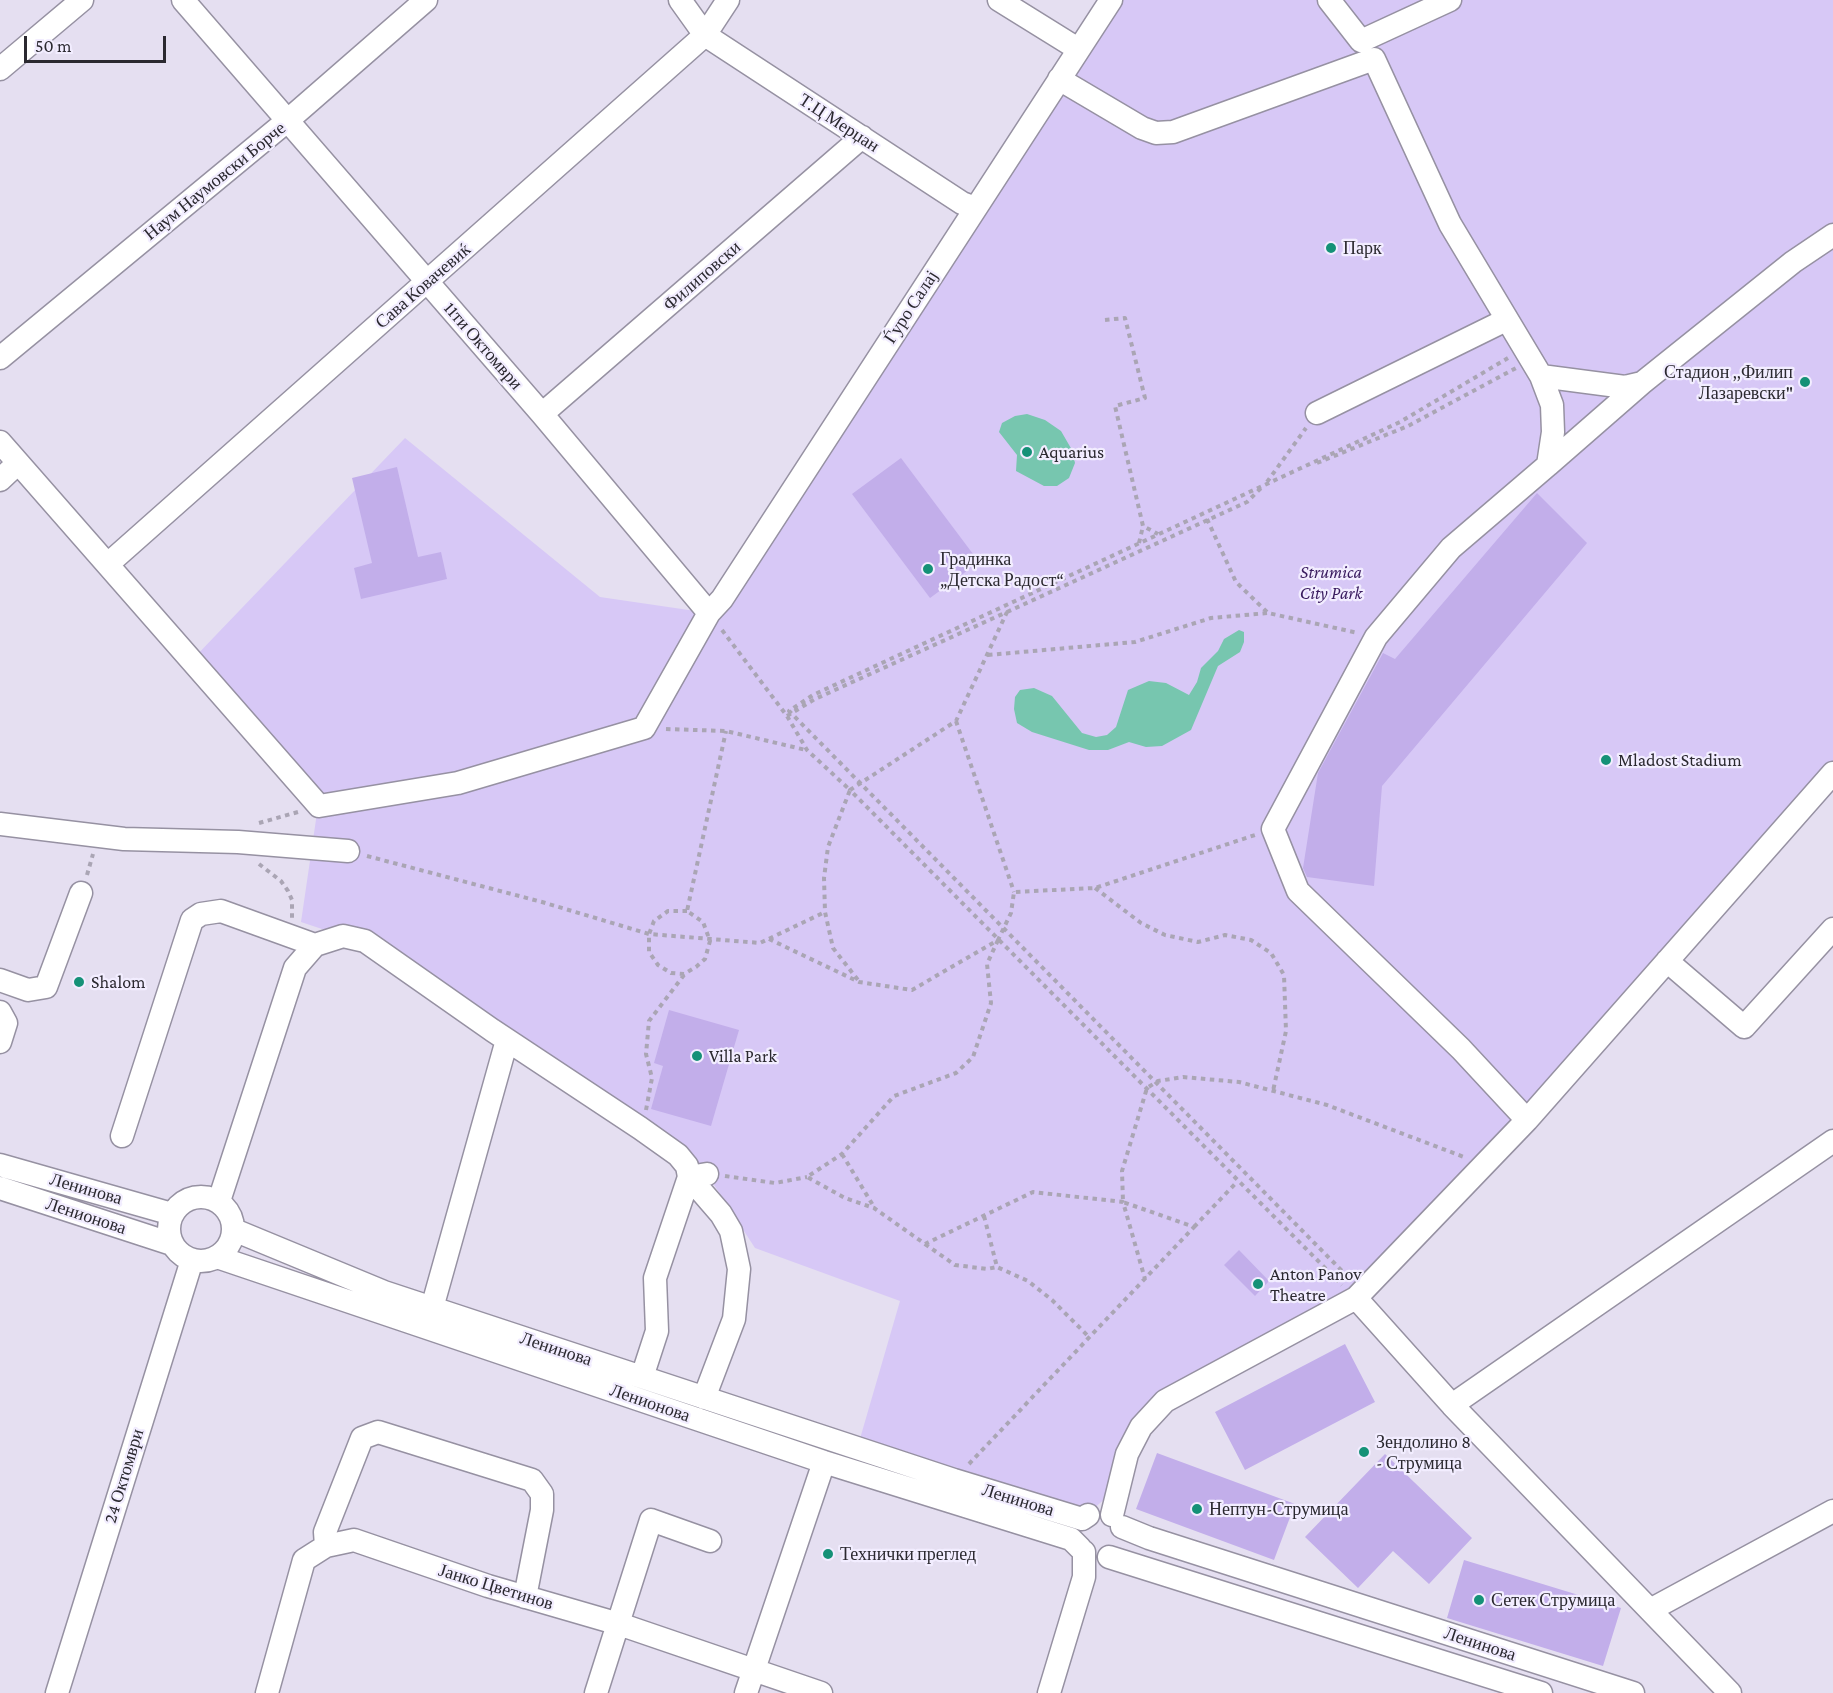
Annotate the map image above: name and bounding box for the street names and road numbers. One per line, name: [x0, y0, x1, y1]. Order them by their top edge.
street label: Т.Ц Мерџан: [795, 89, 883, 157]
street label: Наум Наумовски Борче: [140, 117, 290, 245]
street label: Филиповски: [659, 236, 745, 316]
street label: Сава Ковачевиќ: [371, 239, 475, 333]
street label: Ѓуро Салај: [879, 266, 943, 348]
street label: 11ти Октомври: [439, 298, 527, 394]
street label: Ленинова: [47, 1168, 125, 1210]
street label: Ленионова: [43, 1193, 129, 1239]
street label: Ленинова: [517, 1327, 595, 1371]
street label: Ленионова: [607, 1379, 693, 1427]
street label: 24 Октомври: [99, 1426, 149, 1526]
street label: Ленинова: [979, 1479, 1057, 1521]
street label: Јанко Цветинов: [436, 1559, 556, 1615]
street label: Ленинова: [1441, 1622, 1519, 1666]

